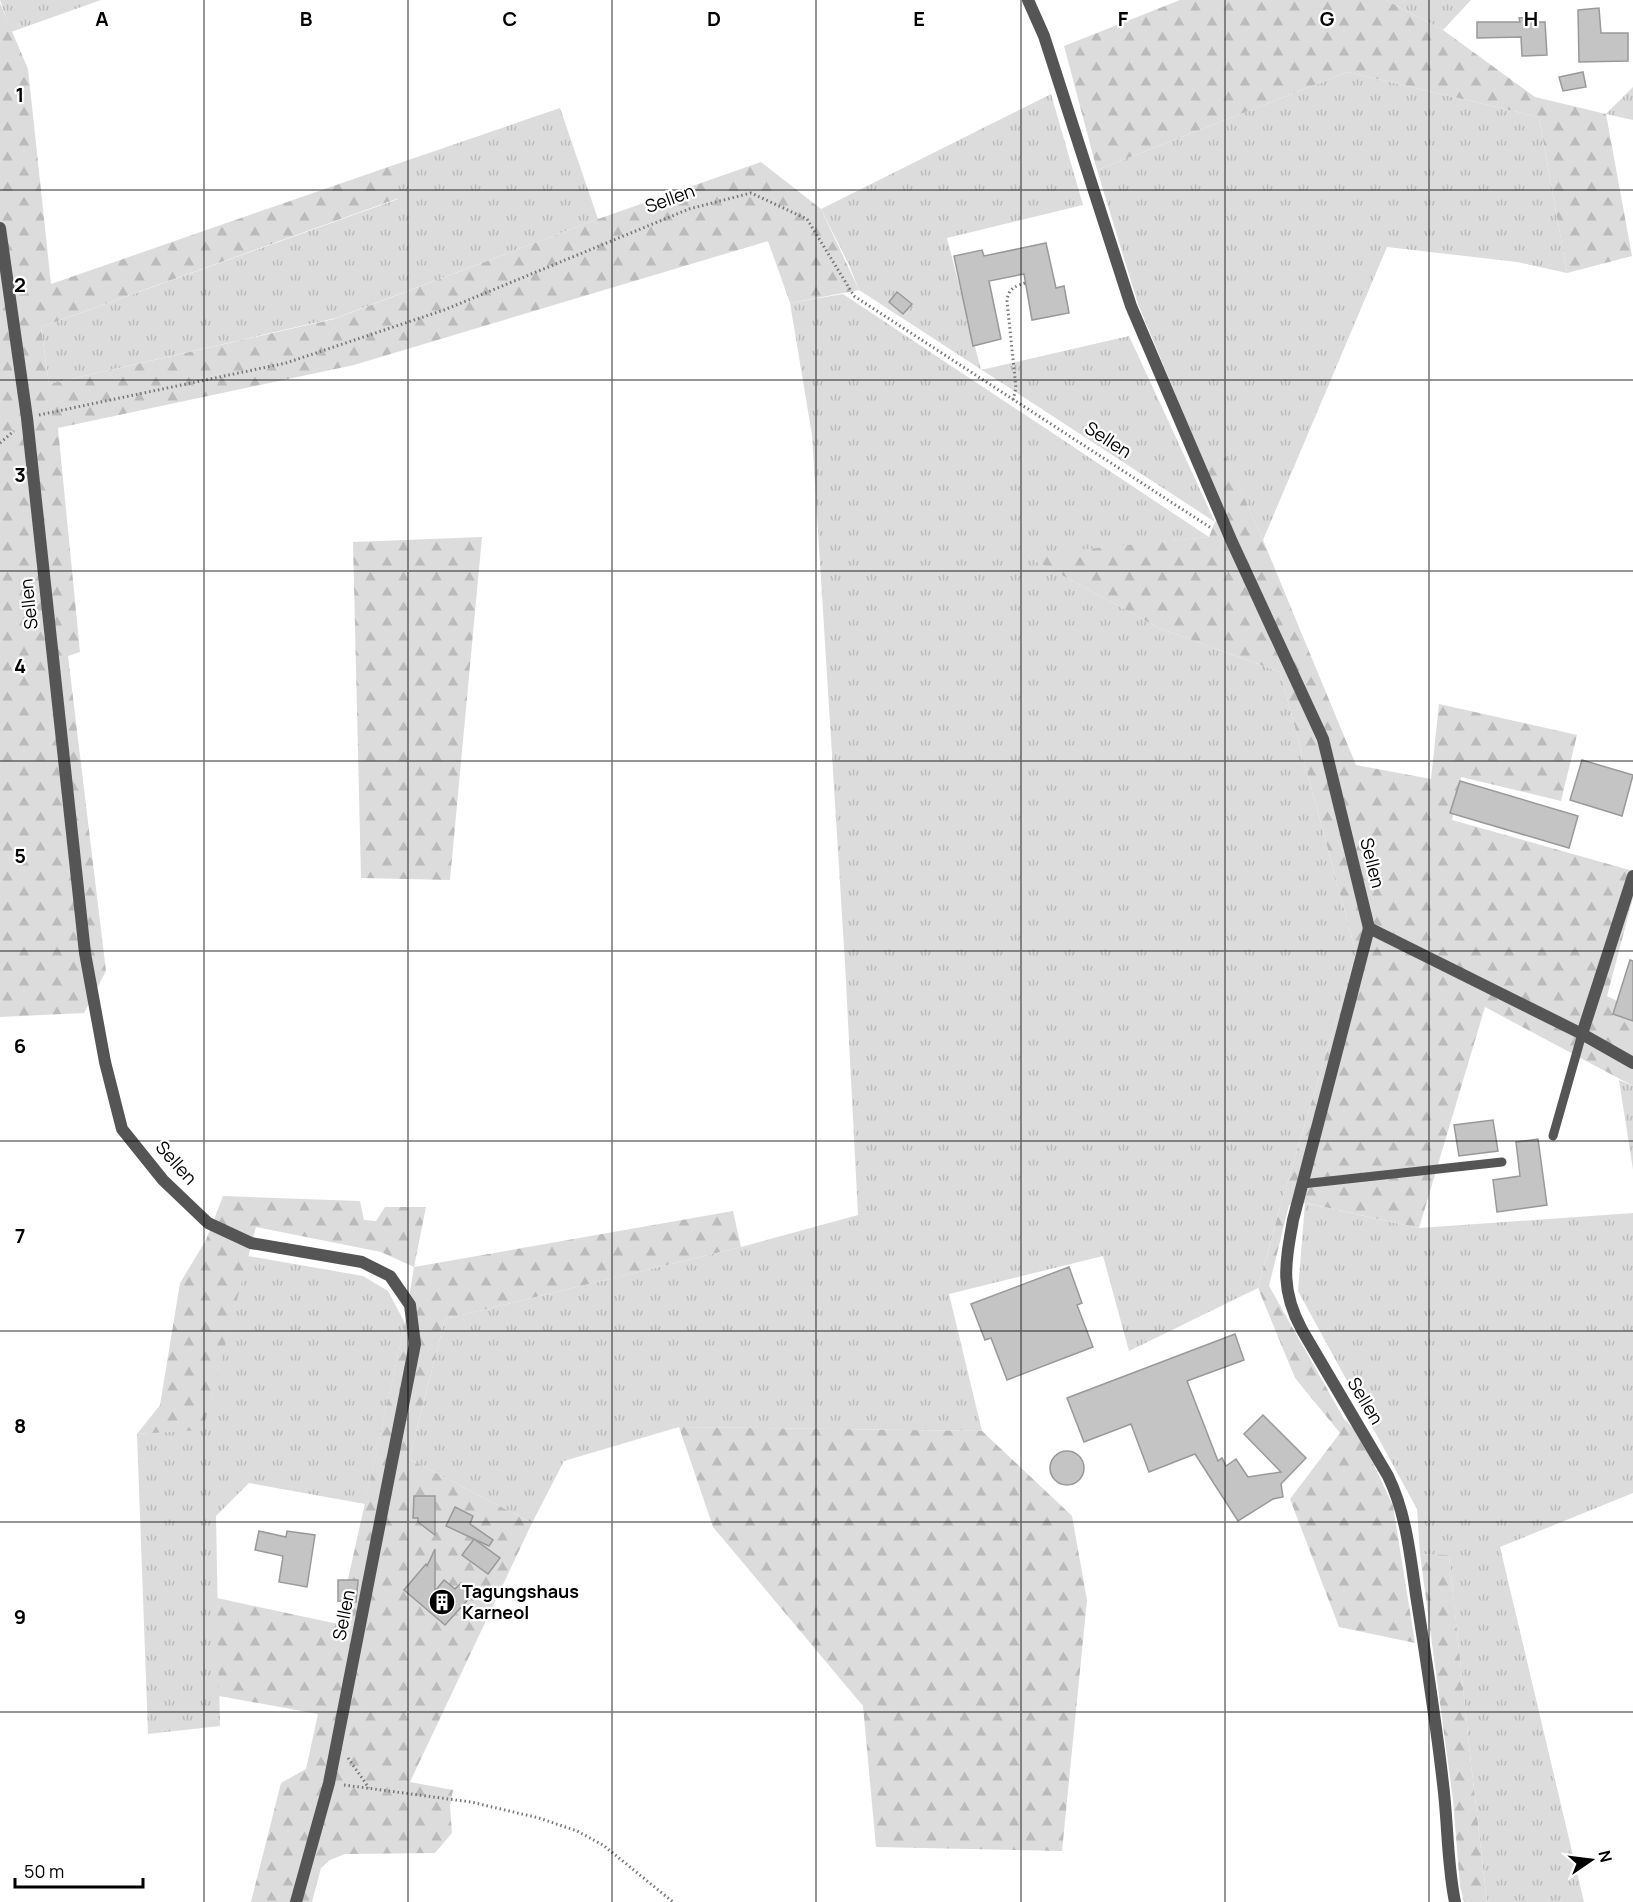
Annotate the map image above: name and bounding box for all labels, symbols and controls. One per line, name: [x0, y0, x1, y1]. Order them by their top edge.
text: A: [95, 5, 109, 32]
text: B: [300, 5, 313, 32]
text: C: [503, 5, 517, 32]
text: D: [707, 5, 721, 32]
text: E: [913, 5, 925, 32]
text: F: [1118, 5, 1129, 32]
text: G: [1320, 5, 1335, 32]
text: H: [1524, 5, 1538, 32]
text: 1: [16, 81, 24, 108]
street label: Sellen: [642, 178, 698, 218]
text: 2: [14, 271, 26, 298]
street label: Sellen: [1081, 415, 1136, 463]
text: 3: [14, 461, 26, 488]
street label: Sellen: [13, 578, 43, 631]
text: 4: [14, 652, 26, 679]
street label: Sellen: [1355, 835, 1391, 890]
text: 5: [14, 842, 26, 869]
text: 6: [14, 1032, 26, 1059]
street label: Sellen: [151, 1135, 203, 1189]
text: 7: [15, 1222, 25, 1249]
street label: Sellen: [1342, 1372, 1389, 1429]
text: 8: [14, 1412, 26, 1439]
place label: Tagungshaus Karneol: [462, 1579, 579, 1624]
building icon: Tagungshaus Karneol: [427, 1587, 457, 1617]
street label: Sellen: [326, 1588, 360, 1642]
text: 9: [14, 1603, 26, 1630]
north arrow: [1561, 1830, 1621, 1890]
text: N: [1593, 1848, 1618, 1865]
scale bar: [15, 1851, 142, 1889]
text: 50 m: [24, 1859, 64, 1883]

